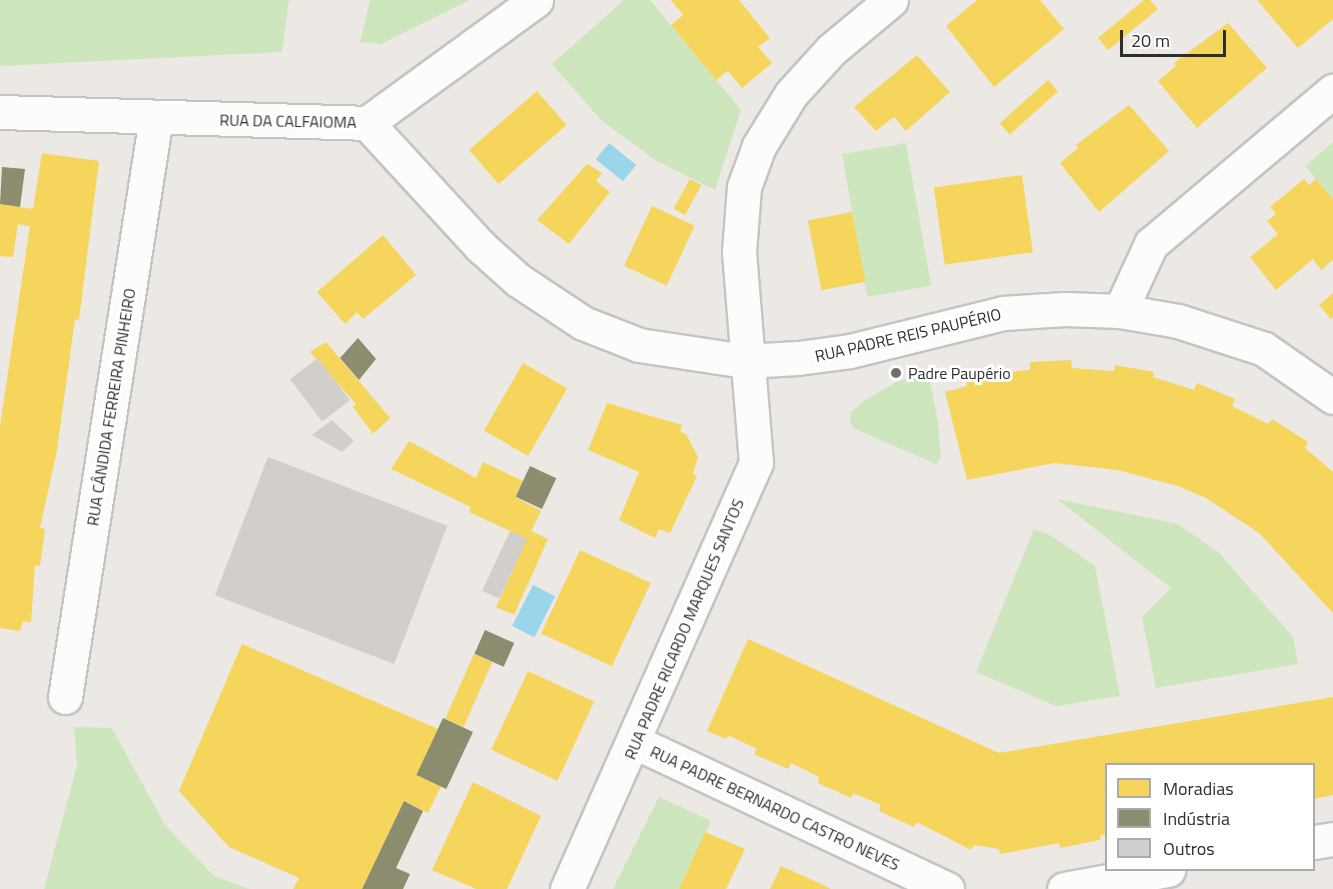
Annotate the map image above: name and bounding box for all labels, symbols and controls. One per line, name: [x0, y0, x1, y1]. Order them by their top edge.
scale bar: [1123, 18, 1230, 56]
text: 20 m: [1131, 27, 1170, 54]
street label: RUA DA CALFAIOMA: [219, 110, 357, 132]
street label: RUA CÂNDIDA FERREIRA PINHEIRO: [83, 287, 139, 527]
street label: RUA PADRE REIS PAUPÉRIO: [813, 304, 1003, 366]
place label: Padre Paupério: [908, 363, 1011, 383]
marker: Padre Paupério: [889, 366, 903, 380]
street label: RUA PADRE RICARDO MARQUES SANTOS: [620, 496, 748, 762]
street label: RUA PADRE BERNARDO CASTRO NEVES: [647, 742, 903, 874]
legend: [1105, 763, 1315, 871]
text: Moradias: [1163, 775, 1234, 802]
text: Indústria: [1163, 805, 1230, 832]
text: Outros: [1163, 835, 1215, 862]

